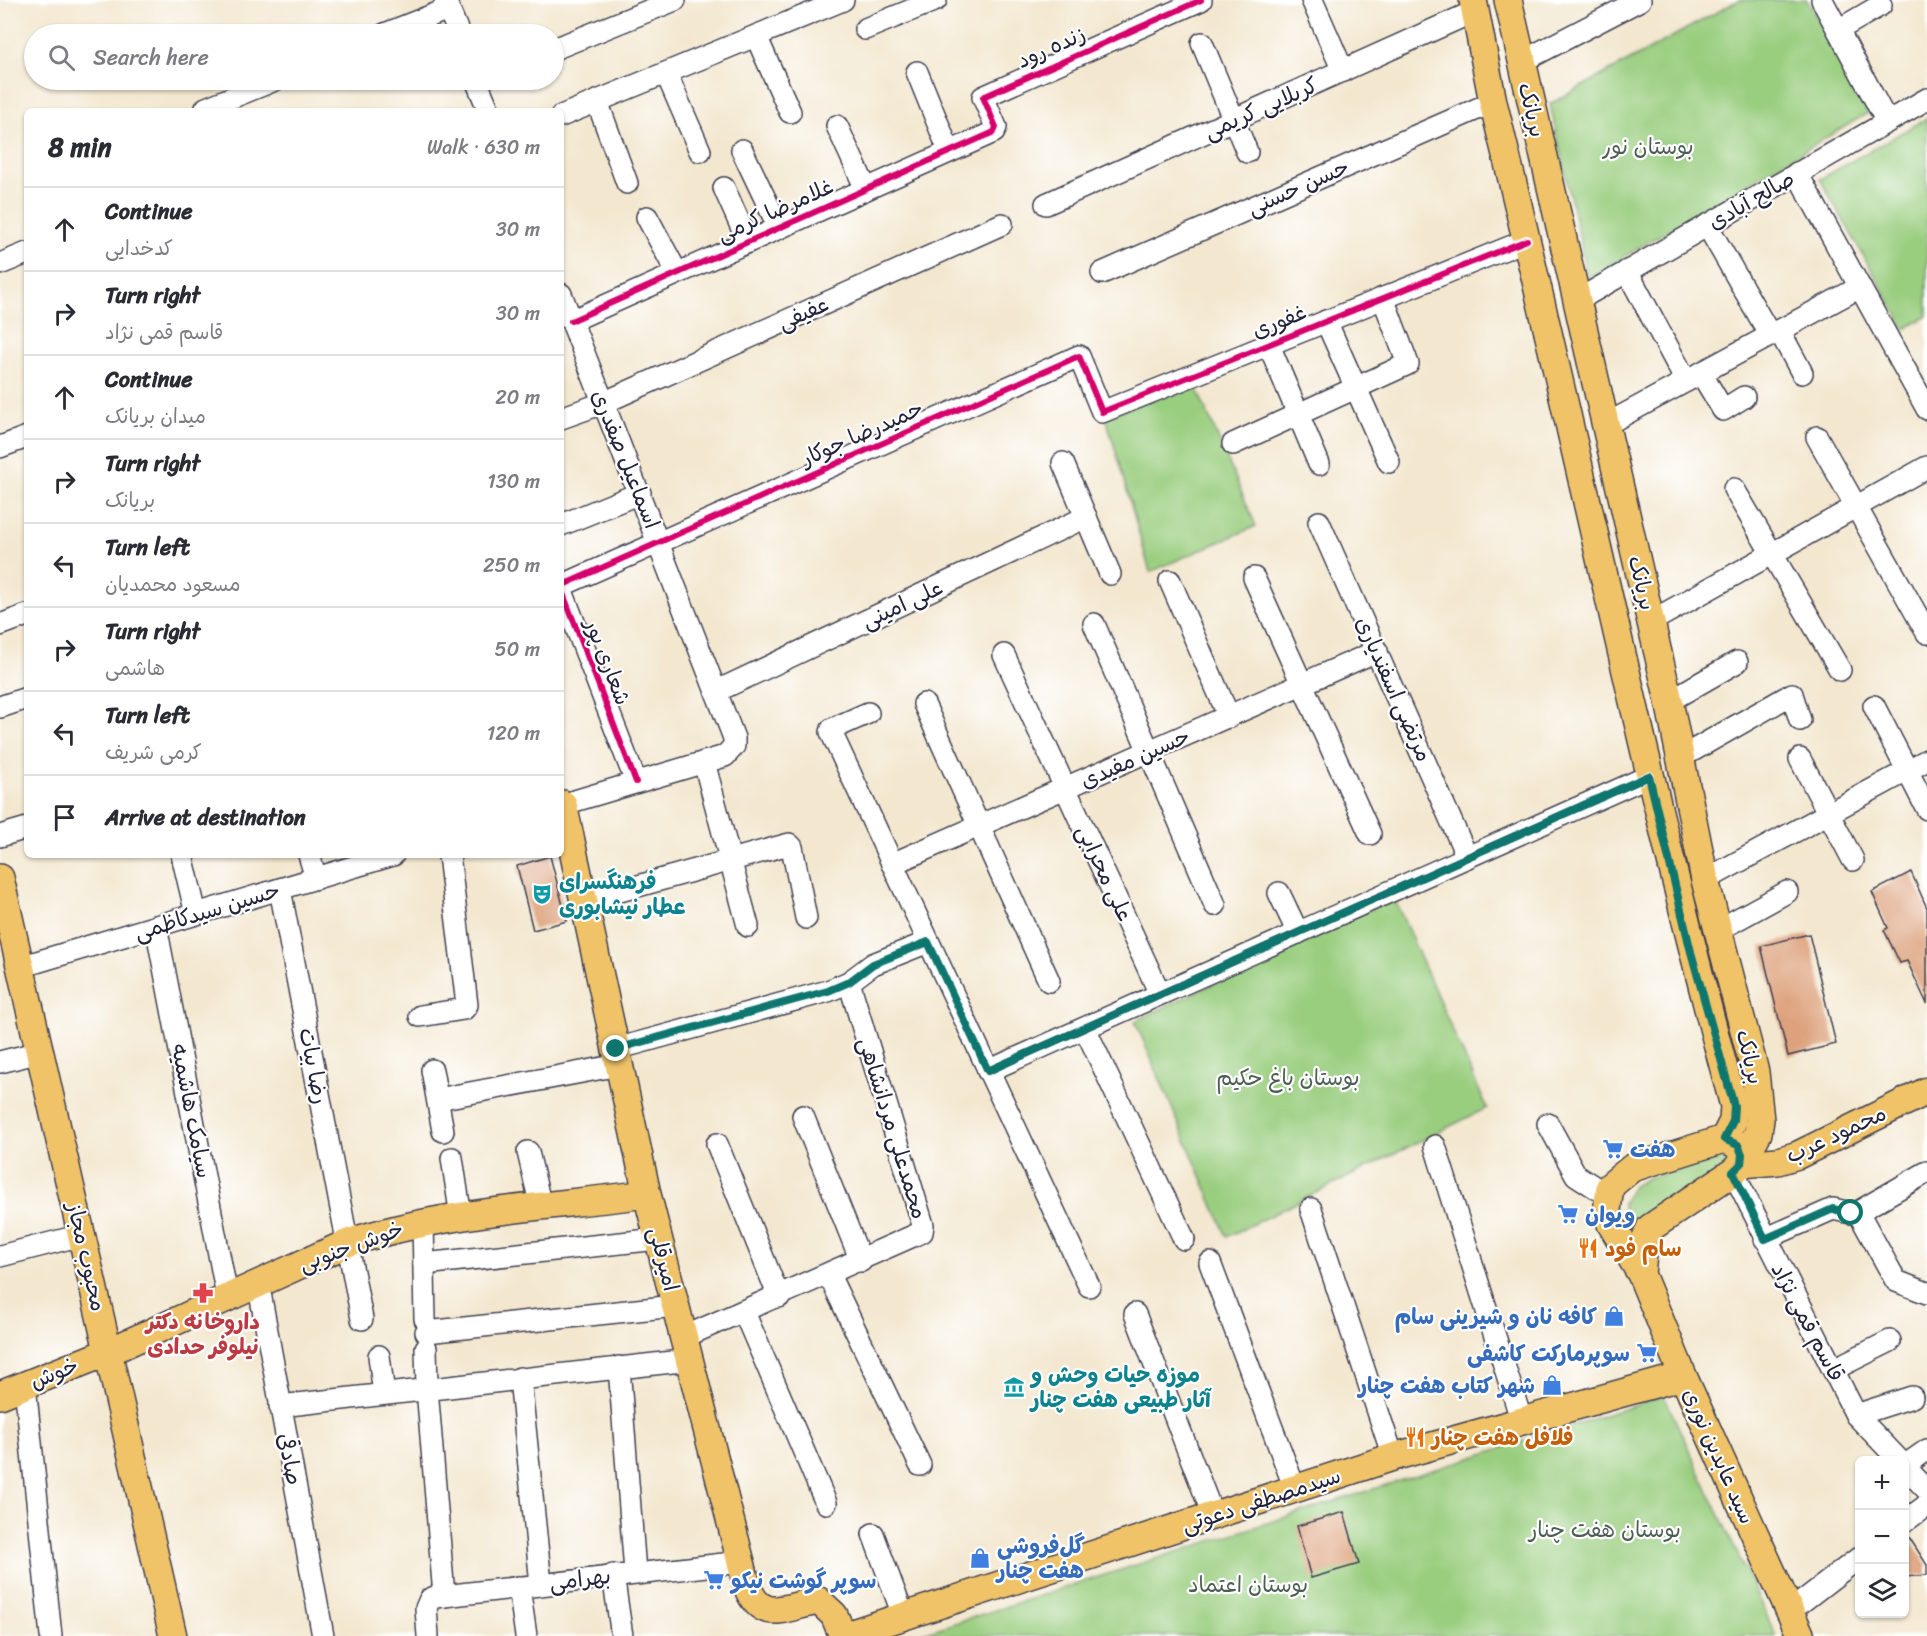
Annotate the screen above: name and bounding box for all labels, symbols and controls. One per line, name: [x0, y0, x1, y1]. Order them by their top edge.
street label: زنده رود: [1010, 14, 1092, 80]
search box: [24, 24, 564, 90]
text: Search here: [93, 38, 209, 77]
icon: search: [45, 41, 78, 74]
street label: کربلایی کریمی: [1197, 65, 1325, 151]
street label: بریانک: [1507, 79, 1557, 141]
text: 8 min: [48, 124, 112, 170]
park label: بوستان نور: [1601, 127, 1694, 166]
text: Walk · 630 m: [427, 130, 540, 165]
street label: حسن حسنی: [1240, 147, 1356, 227]
street label: صالح آبادی: [1700, 159, 1802, 241]
street label: غلامرضا کرمی: [710, 167, 840, 253]
text: Continue: [105, 192, 193, 231]
text: 30 m: [496, 212, 540, 247]
icon: ahead: [48, 213, 81, 246]
text: کدخدایی: [105, 231, 173, 266]
text: Turn right: [105, 276, 200, 315]
street label: عفیفی: [771, 284, 835, 342]
street label: غفوری: [1246, 292, 1312, 350]
text: 30 m: [496, 296, 540, 331]
icon: right: [48, 297, 81, 330]
text: قاسم قمی نژاد: [105, 315, 223, 350]
text: Continue: [105, 360, 193, 399]
text: 20 m: [495, 380, 540, 415]
icon: ahead: [48, 381, 81, 414]
street label: اسماعیل صفدری: [580, 383, 672, 535]
street label: حمیدرضا جوکار: [792, 389, 930, 478]
text: میدان بریانک: [105, 399, 206, 434]
text: Turn right: [105, 444, 200, 483]
text: 130 m: [487, 464, 540, 499]
icon: right: [48, 465, 81, 498]
text: بریانک: [105, 483, 155, 518]
text: Turn left: [105, 528, 190, 567]
text: 250 m: [483, 548, 540, 583]
icon: left: [48, 549, 81, 582]
street label: بریانک: [1617, 552, 1667, 614]
text: مسعود محمدیان: [105, 567, 240, 602]
street label: علی امینی: [855, 568, 949, 640]
street label: مرتضی اسفندیاری: [1344, 610, 1444, 768]
street label: شعاری پور: [573, 611, 642, 711]
text: Turn right: [105, 612, 200, 651]
text: 50 m: [495, 632, 540, 667]
icon: right: [48, 633, 81, 666]
text: هاشمی: [105, 651, 165, 686]
text: Turn left: [105, 696, 190, 735]
text: 120 m: [487, 716, 540, 751]
street label: حسین مفیدی: [1074, 716, 1196, 800]
icon: left: [48, 717, 81, 750]
text: کرمی شریف: [105, 735, 202, 770]
text: Arrive at destination: [105, 798, 306, 837]
icon: arrive: [48, 801, 81, 834]
street label: علی محرابی: [1065, 818, 1145, 928]
place label: فرهنگسرای عطار نیشابوری: [559, 862, 686, 926]
street label: حسین سیدکاظمی: [129, 870, 285, 952]
theatre icon: فرهنگسرای عطار نیشابوری: [530, 882, 554, 906]
street label: رضا بیات: [287, 1024, 341, 1108]
street label: بریانک: [1725, 1026, 1775, 1088]
street label: محمدعلی مردانشاهی: [847, 1032, 939, 1224]
route end: [602, 1035, 628, 1061]
street label: سیامک هاشمیه: [160, 1040, 224, 1182]
park label: بوستان باغ حکیم: [1216, 1058, 1360, 1097]
street label: محمود عرب: [1779, 1094, 1893, 1174]
place label: هفت: [1630, 1130, 1675, 1169]
supermarket icon: هفت: [1601, 1137, 1625, 1161]
place label: ویوان: [1585, 1195, 1635, 1234]
street label: محبوب مجاز: [55, 1197, 118, 1315]
route start: [1837, 1199, 1863, 1225]
supermarket icon: ویوان: [1556, 1202, 1580, 1226]
street label: خوش جنوبی: [293, 1209, 409, 1283]
street label: امیرقلی: [637, 1223, 691, 1295]
place label: سام فود: [1605, 1229, 1682, 1268]
restaurant icon: سام فود: [1576, 1236, 1600, 1260]
street label: قاسم قمی نژاد: [1760, 1255, 1856, 1389]
pharmacy icon: داروخانه دکتر نیلوفر حدادی: [191, 1281, 215, 1305]
place label: کافه نان و شیرینی سام: [1395, 1297, 1597, 1336]
place label: داروخانه دکتر نیلوفر حدادی: [144, 1302, 260, 1366]
shop icon: کافه نان و شیرینی سام: [1602, 1304, 1626, 1328]
place label: سوپرمارکت کاشفی: [1467, 1334, 1630, 1373]
supermarket icon: سوپرمارکت کاشفی: [1635, 1341, 1659, 1365]
street label: خوش: [24, 1346, 84, 1400]
place label: موزه حیات وحش و آثار طبیعی هفت چنار: [1029, 1355, 1212, 1419]
place label: شهر کتاب هفت چنار: [1357, 1366, 1535, 1405]
shop icon: شهر کتاب هفت چنار: [1540, 1373, 1564, 1397]
museum icon: موزه حیات وحش و آثار طبیعی هفت چنار: [1002, 1375, 1026, 1399]
street label: سید عابدین نوری: [1672, 1381, 1766, 1531]
place label: فلافل هفت چنار: [1430, 1418, 1574, 1457]
restaurant icon: فلافل هفت چنار: [1403, 1425, 1427, 1449]
street label: صادقی: [266, 1430, 314, 1488]
street label: سیدمصطفی دعوتی: [1176, 1456, 1346, 1544]
map controls: [1855, 1456, 1909, 1618]
button: +: [1855, 1456, 1909, 1510]
park label: بوستان هفت چنار: [1527, 1510, 1681, 1549]
button: −: [1855, 1510, 1909, 1564]
place label: گل‌فروشی هفت چنار: [995, 1526, 1085, 1590]
shop icon: گل‌فروشی هفت چنار: [968, 1546, 992, 1570]
street label: بهرامی: [547, 1556, 613, 1602]
place label: سوپر گوشت نیکو: [729, 1561, 876, 1600]
button: layers: [1855, 1564, 1909, 1618]
park label: بوستان اعتماد: [1188, 1565, 1308, 1604]
supermarket icon: سوپر گوشت نیکو: [702, 1568, 726, 1592]

